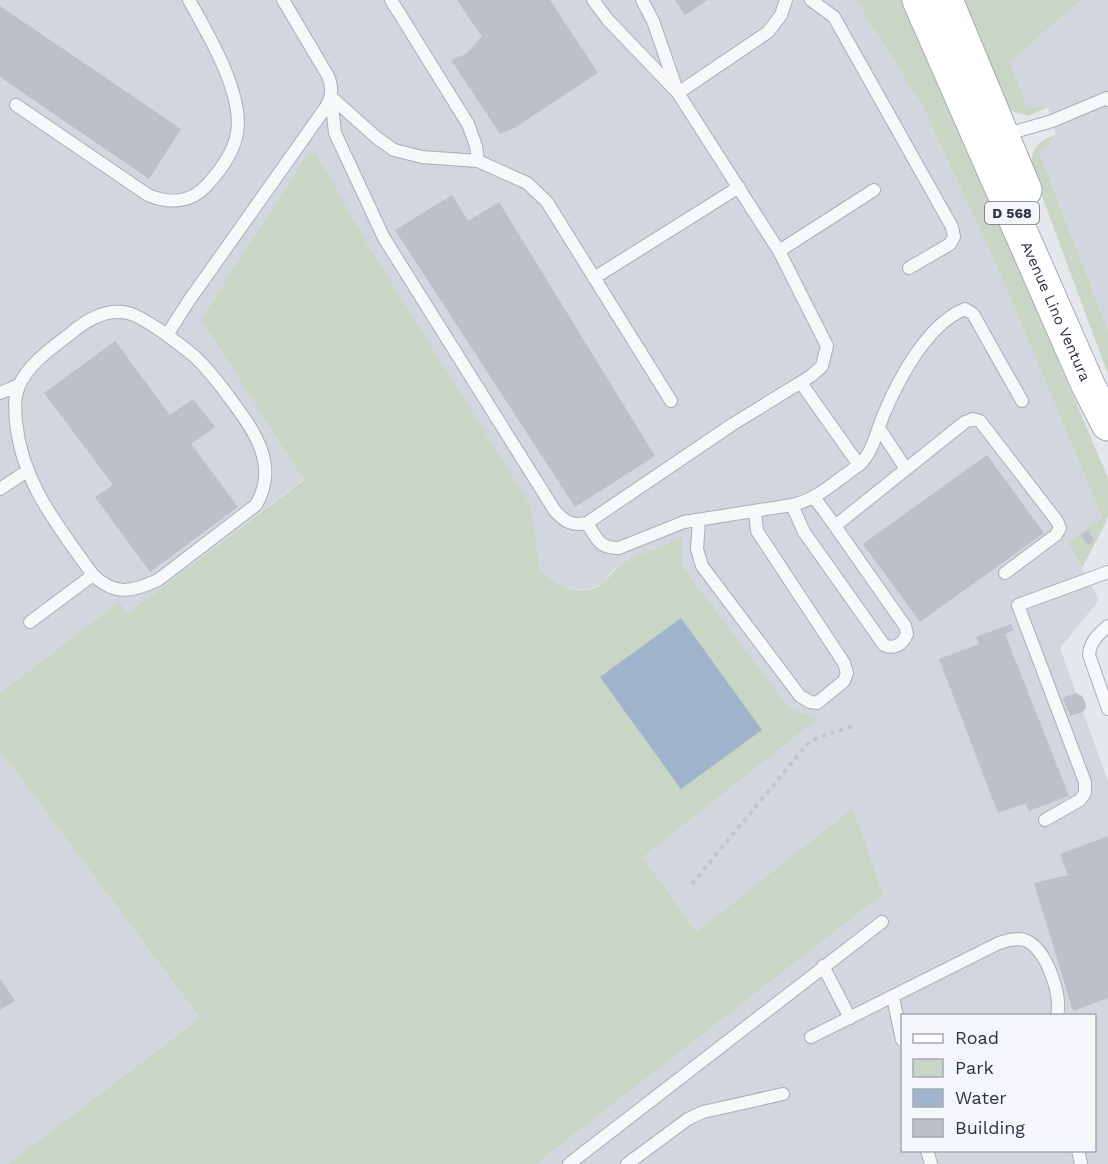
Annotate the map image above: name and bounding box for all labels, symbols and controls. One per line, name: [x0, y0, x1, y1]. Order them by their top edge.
road number: D 568: [985, 202, 1039, 224]
street label: Avenue Lino Ventura: [1017, 239, 1094, 385]
legend: [901, 1014, 1096, 1152]
text: Road: [955, 1027, 999, 1048]
text: Park: [955, 1057, 994, 1078]
text: Water: [955, 1087, 1007, 1108]
text: Building: [955, 1117, 1025, 1138]

